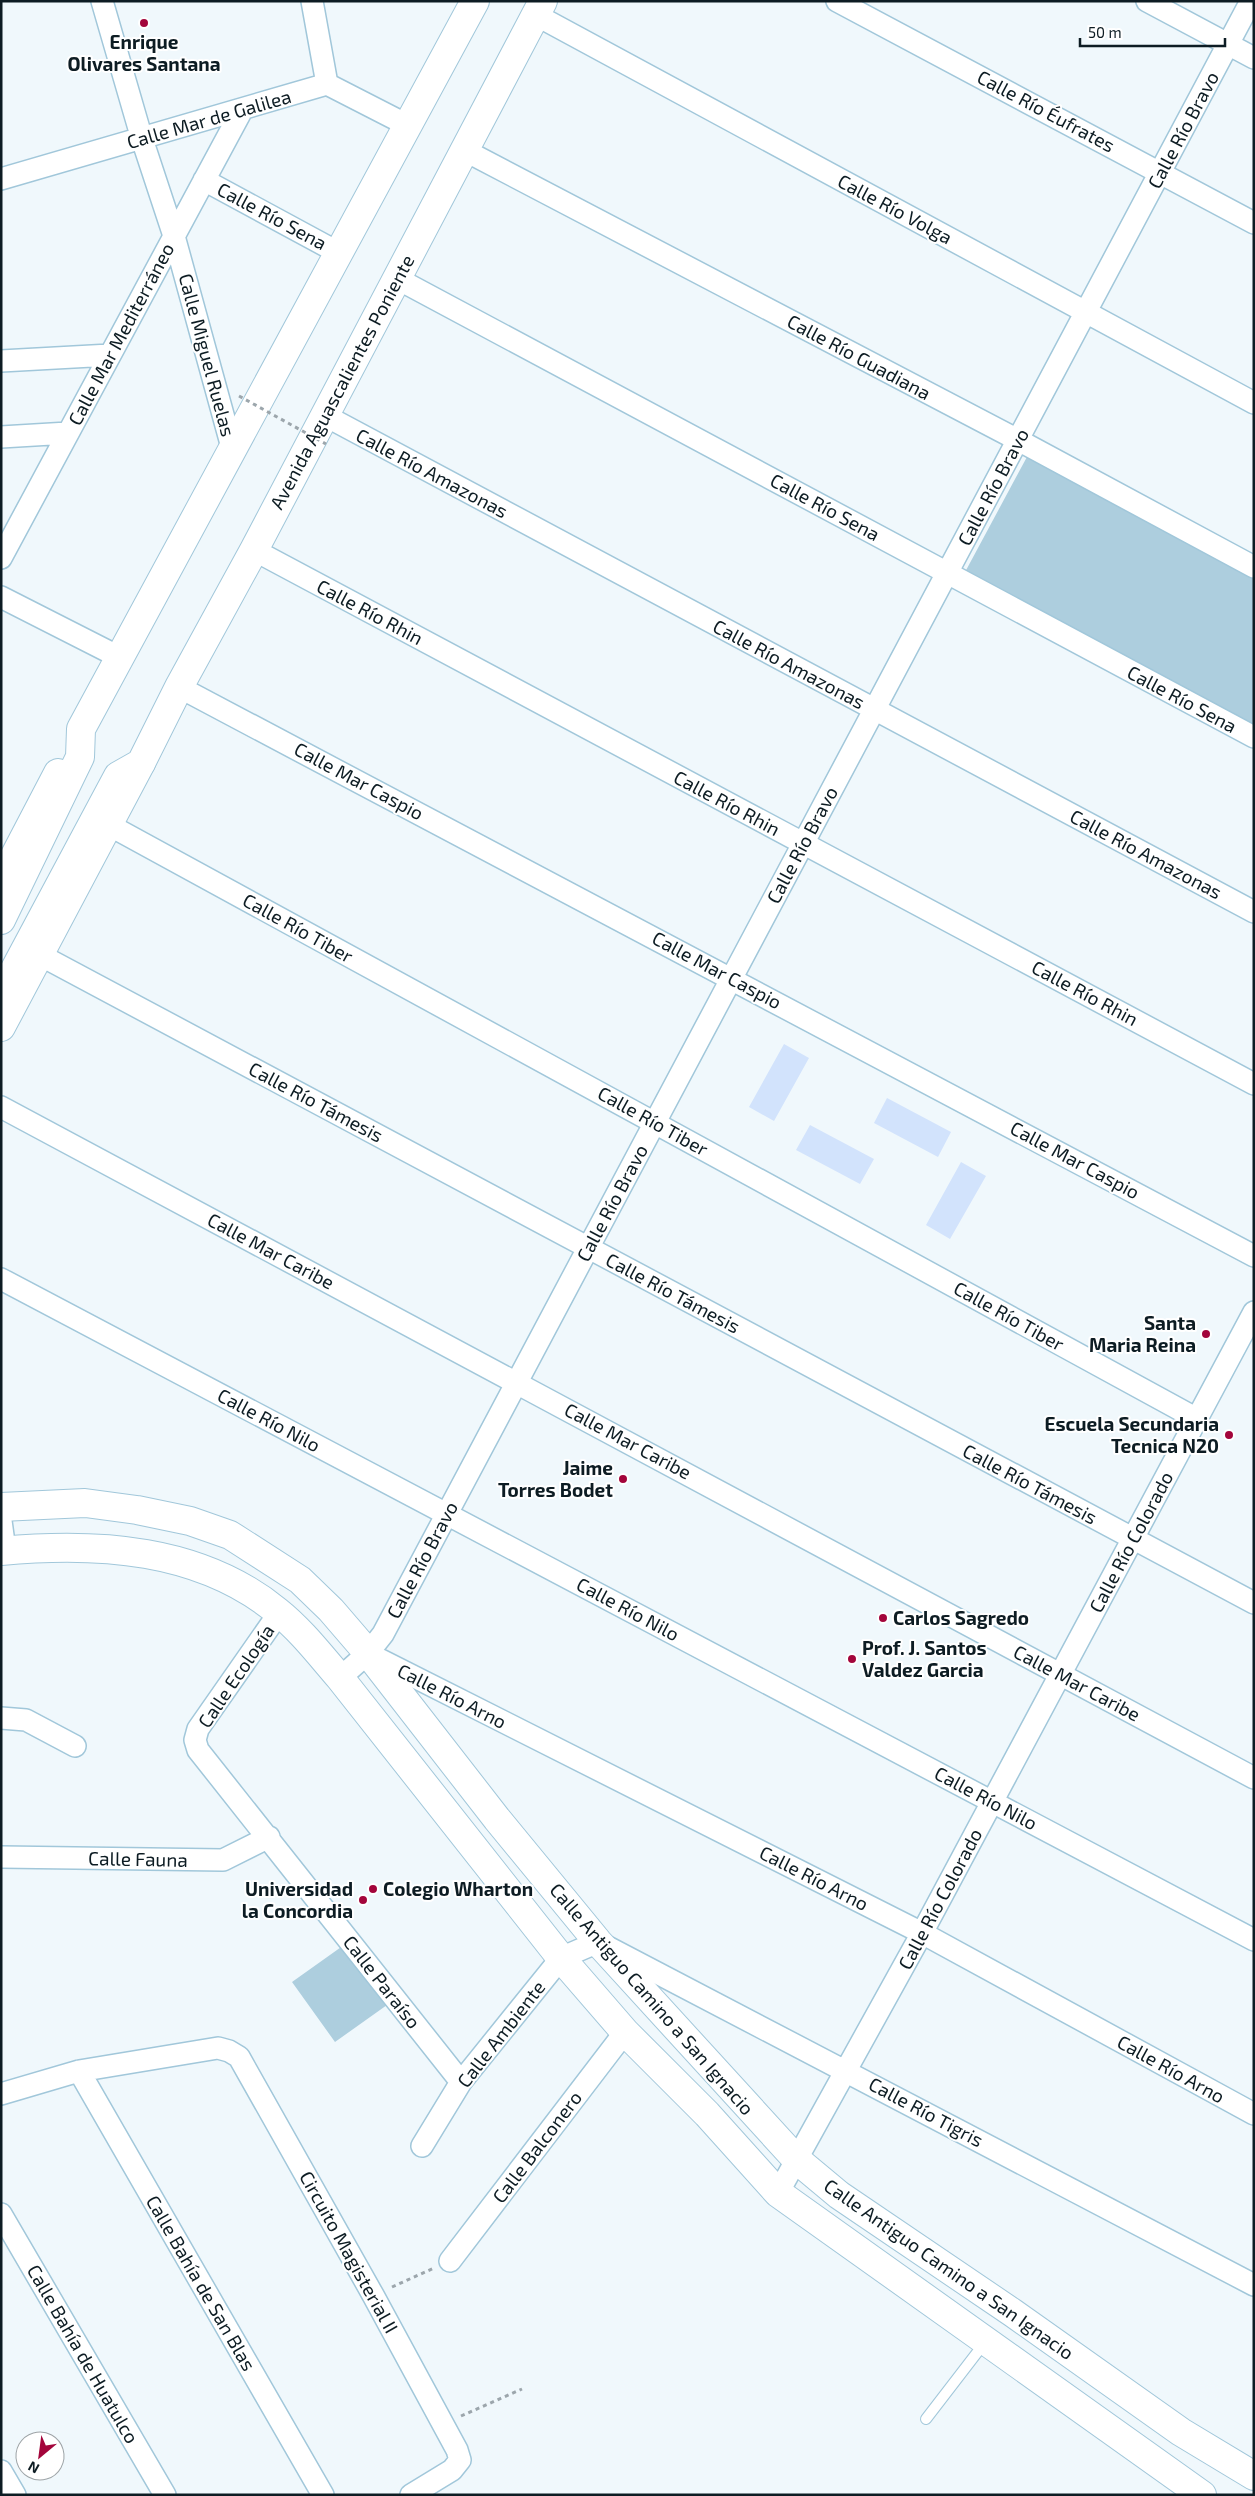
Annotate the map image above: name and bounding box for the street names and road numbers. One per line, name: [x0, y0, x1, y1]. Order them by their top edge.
street label: Calle Río Éufrates: [974, 65, 1119, 156]
street label: Calle Río Bravo: [1142, 67, 1223, 192]
street label: Calle Mar de Galilea: [124, 84, 294, 153]
street label: Calle Río Volga: [834, 169, 956, 248]
street label: Calle Río Sena: [213, 177, 331, 254]
street label: Calle Mar Mediterráneo: [63, 239, 178, 429]
street label: Avenida Aguascalientes Poniente: [265, 251, 419, 513]
street label: Calle Miguel Ruelas: [175, 271, 240, 439]
street label: Calle Río Guadiana: [784, 309, 935, 404]
street label: Calle Río Amazonas: [352, 423, 512, 522]
street label: Calle Río Bravo: [952, 424, 1033, 549]
street label: Calle Río Sena: [766, 468, 884, 545]
street label: Calle Río Rhin: [313, 574, 427, 649]
street label: Calle Río Amazonas: [709, 614, 869, 713]
street label: Calle Río Sena: [1123, 660, 1241, 737]
street label: Calle Mar Caspio: [291, 737, 428, 824]
street label: Calle Río Rhin: [670, 765, 784, 840]
street label: Calle Río Bravo: [761, 782, 842, 907]
street label: Calle Río Amazonas: [1066, 804, 1226, 903]
street label: Calle Río Tiber: [239, 888, 358, 967]
street label: Calle Mar Caspio: [649, 926, 786, 1013]
street label: Calle Río Rhin: [1028, 955, 1142, 1030]
street label: Calle Río Támesis: [245, 1057, 387, 1147]
street label: Calle Río Tiber: [594, 1081, 713, 1160]
street label: Calle Mar Caspio: [1007, 1116, 1144, 1203]
street label: Calle Río Bravo: [571, 1140, 652, 1265]
street label: Calle Mar Caribe: [204, 1208, 339, 1294]
street label: Calle Río Támesis: [602, 1248, 744, 1338]
street label: Calle Río Tiber: [950, 1276, 1069, 1355]
street label: Calle Río Nilo: [214, 1383, 325, 1456]
street label: Calle Mar Caribe: [561, 1398, 696, 1484]
street label: Calle Río Támesis: [959, 1439, 1101, 1529]
street label: Calle Río Colorado: [1084, 1467, 1177, 1616]
street label: Calle Río Bravo: [381, 1497, 462, 1622]
street label: Calle Río Nilo: [573, 1572, 684, 1645]
street label: Calle Ecología: [193, 1620, 279, 1732]
street label: Calle Mar Caribe: [1010, 1640, 1145, 1726]
street label: Calle Río Arno: [394, 1658, 511, 1733]
street label: Calle Río Nilo: [931, 1761, 1042, 1834]
street label: Calle Río Colorado: [893, 1824, 986, 1973]
street label: Calle Río Arno: [756, 1840, 873, 1915]
street label: Calle Fauna: [88, 1846, 188, 1871]
street label: Calle Antiguo Camino a San Ignacio: [545, 1878, 759, 2119]
street label: Calle Paraíso: [339, 1931, 426, 2033]
street label: Calle Ambiente: [452, 1976, 549, 2092]
street label: Calle Río Arno: [1113, 2030, 1229, 2108]
street label: Calle Río Tigris: [865, 2072, 987, 2151]
street label: Calle Balconero: [487, 2086, 586, 2207]
street label: Circuito Magisterial II: [295, 2167, 404, 2337]
street label: Calle Antiguo Camino a San Ignacio: [820, 2173, 1078, 2364]
street label: Calle Bahía de San Blas: [142, 2191, 261, 2375]
street label: Calle Bahía de Huatulco: [23, 2260, 144, 2447]

